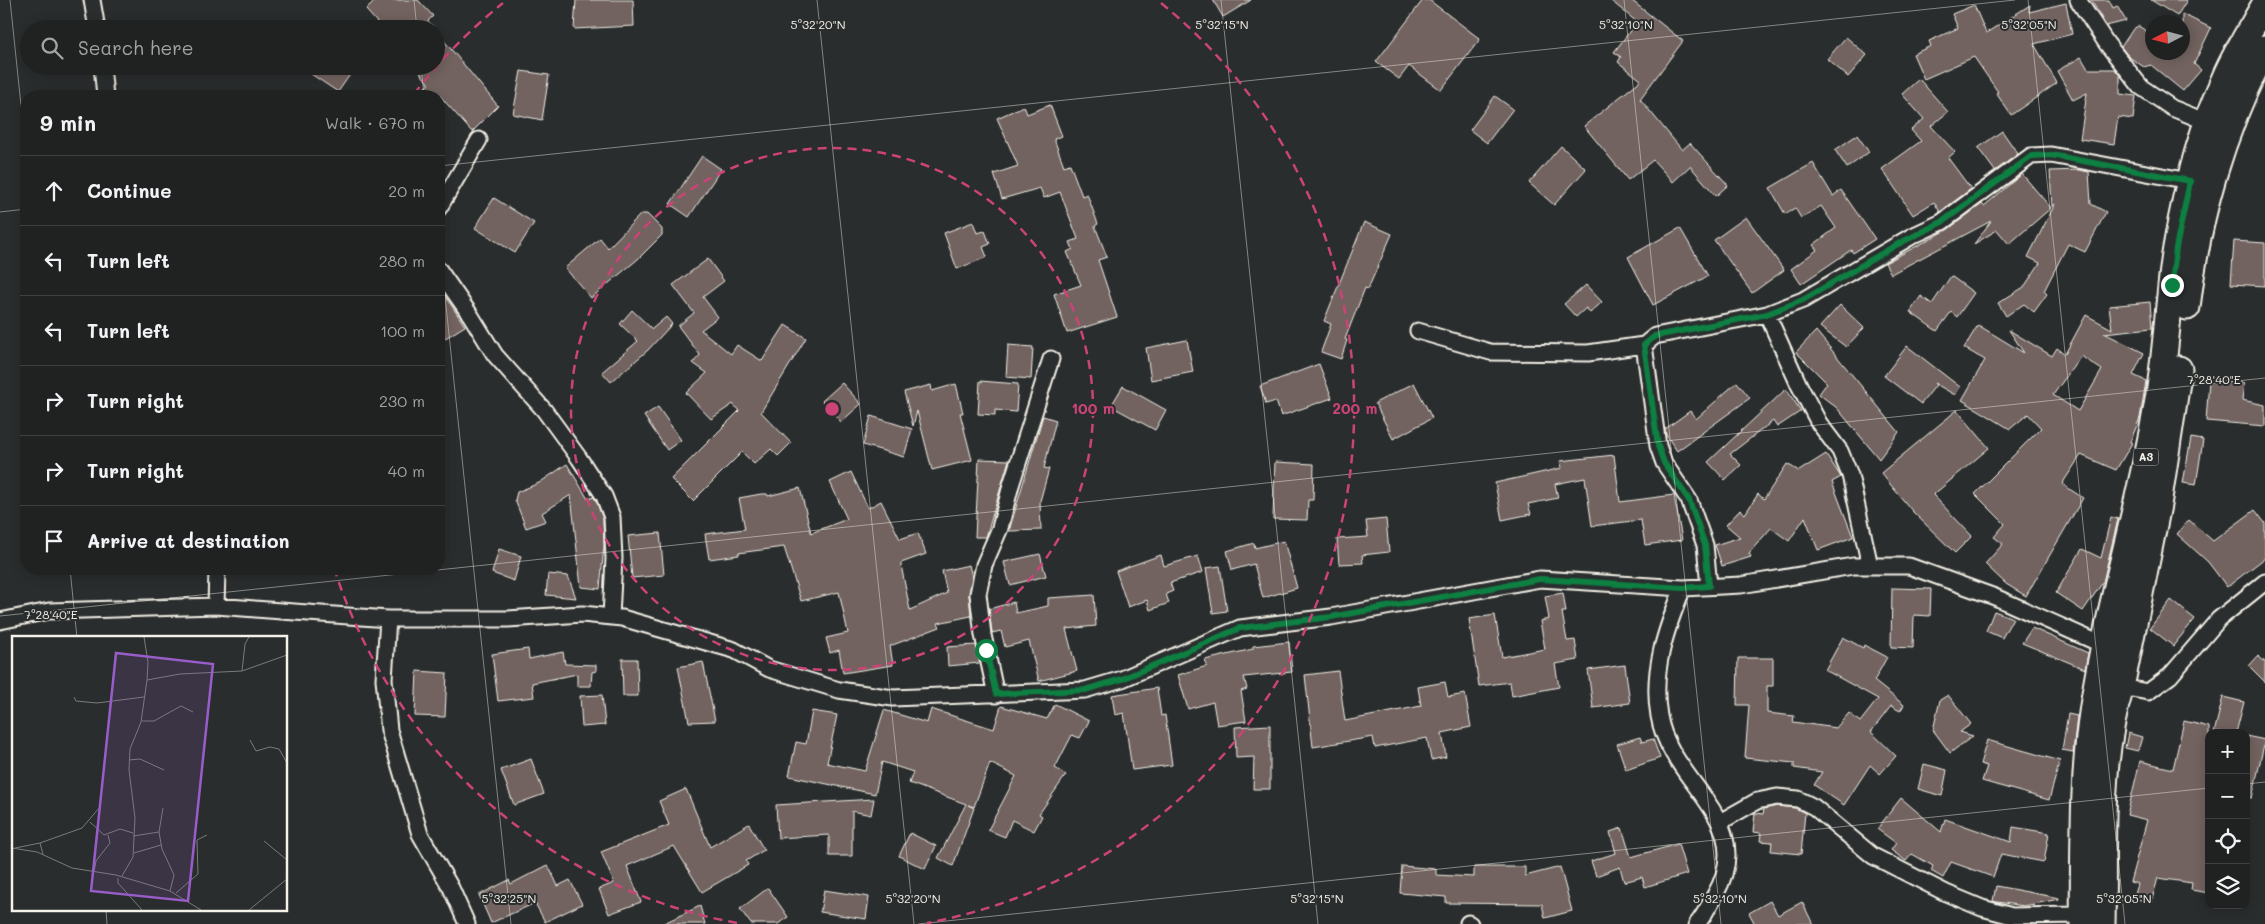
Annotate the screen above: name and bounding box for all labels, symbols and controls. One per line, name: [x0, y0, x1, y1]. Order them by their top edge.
north arrow: [2145, 15, 2190, 60]
text: 5°32'20"N: [790, 16, 846, 32]
text: 5°32'15"N: [1195, 16, 1249, 32]
text: 5°32'10"N: [1599, 16, 1653, 32]
text: 5°32'05"N: [2001, 16, 2057, 32]
search box: [20, 20, 445, 75]
icon: search: [38, 34, 66, 62]
text: Search here: [78, 35, 194, 60]
text: 9 min: [40, 109, 96, 136]
text: Walk · 670 m: [325, 112, 425, 133]
icon: ahead: [40, 177, 68, 205]
text: Continue: [87, 178, 172, 203]
text: 20 m: [388, 180, 425, 201]
icon: left: [40, 247, 68, 275]
text: Turn left: [87, 248, 170, 273]
text: 280 m: [379, 250, 425, 271]
route end: [2161, 274, 2184, 297]
icon: left: [40, 317, 68, 345]
text: Turn left: [87, 318, 170, 343]
text: 100 m: [380, 320, 425, 341]
text: 7°28'40"E: [2187, 371, 2241, 387]
icon: right: [40, 387, 68, 415]
text: Turn right: [87, 388, 184, 413]
text: 230 m: [379, 390, 425, 411]
text: 100 m: [1071, 398, 1115, 418]
text: 200 m: [1333, 398, 1378, 418]
centre of rings: [823, 400, 841, 418]
road number: A3: [2134, 448, 2158, 466]
icon: right: [40, 457, 68, 485]
text: Turn right: [87, 458, 184, 483]
text: 40 m: [388, 460, 425, 481]
icon: arrive: [40, 527, 68, 555]
text: Arrive at destination: [87, 528, 290, 553]
text: 7°28'40"E: [24, 606, 78, 622]
inset map: [12, 636, 288, 912]
route start: [975, 639, 998, 662]
map controls: [2205, 729, 2250, 909]
button: +: [2205, 729, 2250, 774]
button: −: [2205, 774, 2250, 819]
button: locate: [2205, 819, 2250, 864]
button: layers: [2205, 864, 2250, 909]
text: 5°32'25"N: [482, 890, 536, 906]
text: 5°32'20"N: [885, 890, 941, 906]
text: 5°32'15"N: [1290, 890, 1344, 906]
text: 5°32'10"N: [1693, 890, 1747, 906]
text: 5°32'05"N: [2096, 890, 2152, 906]

